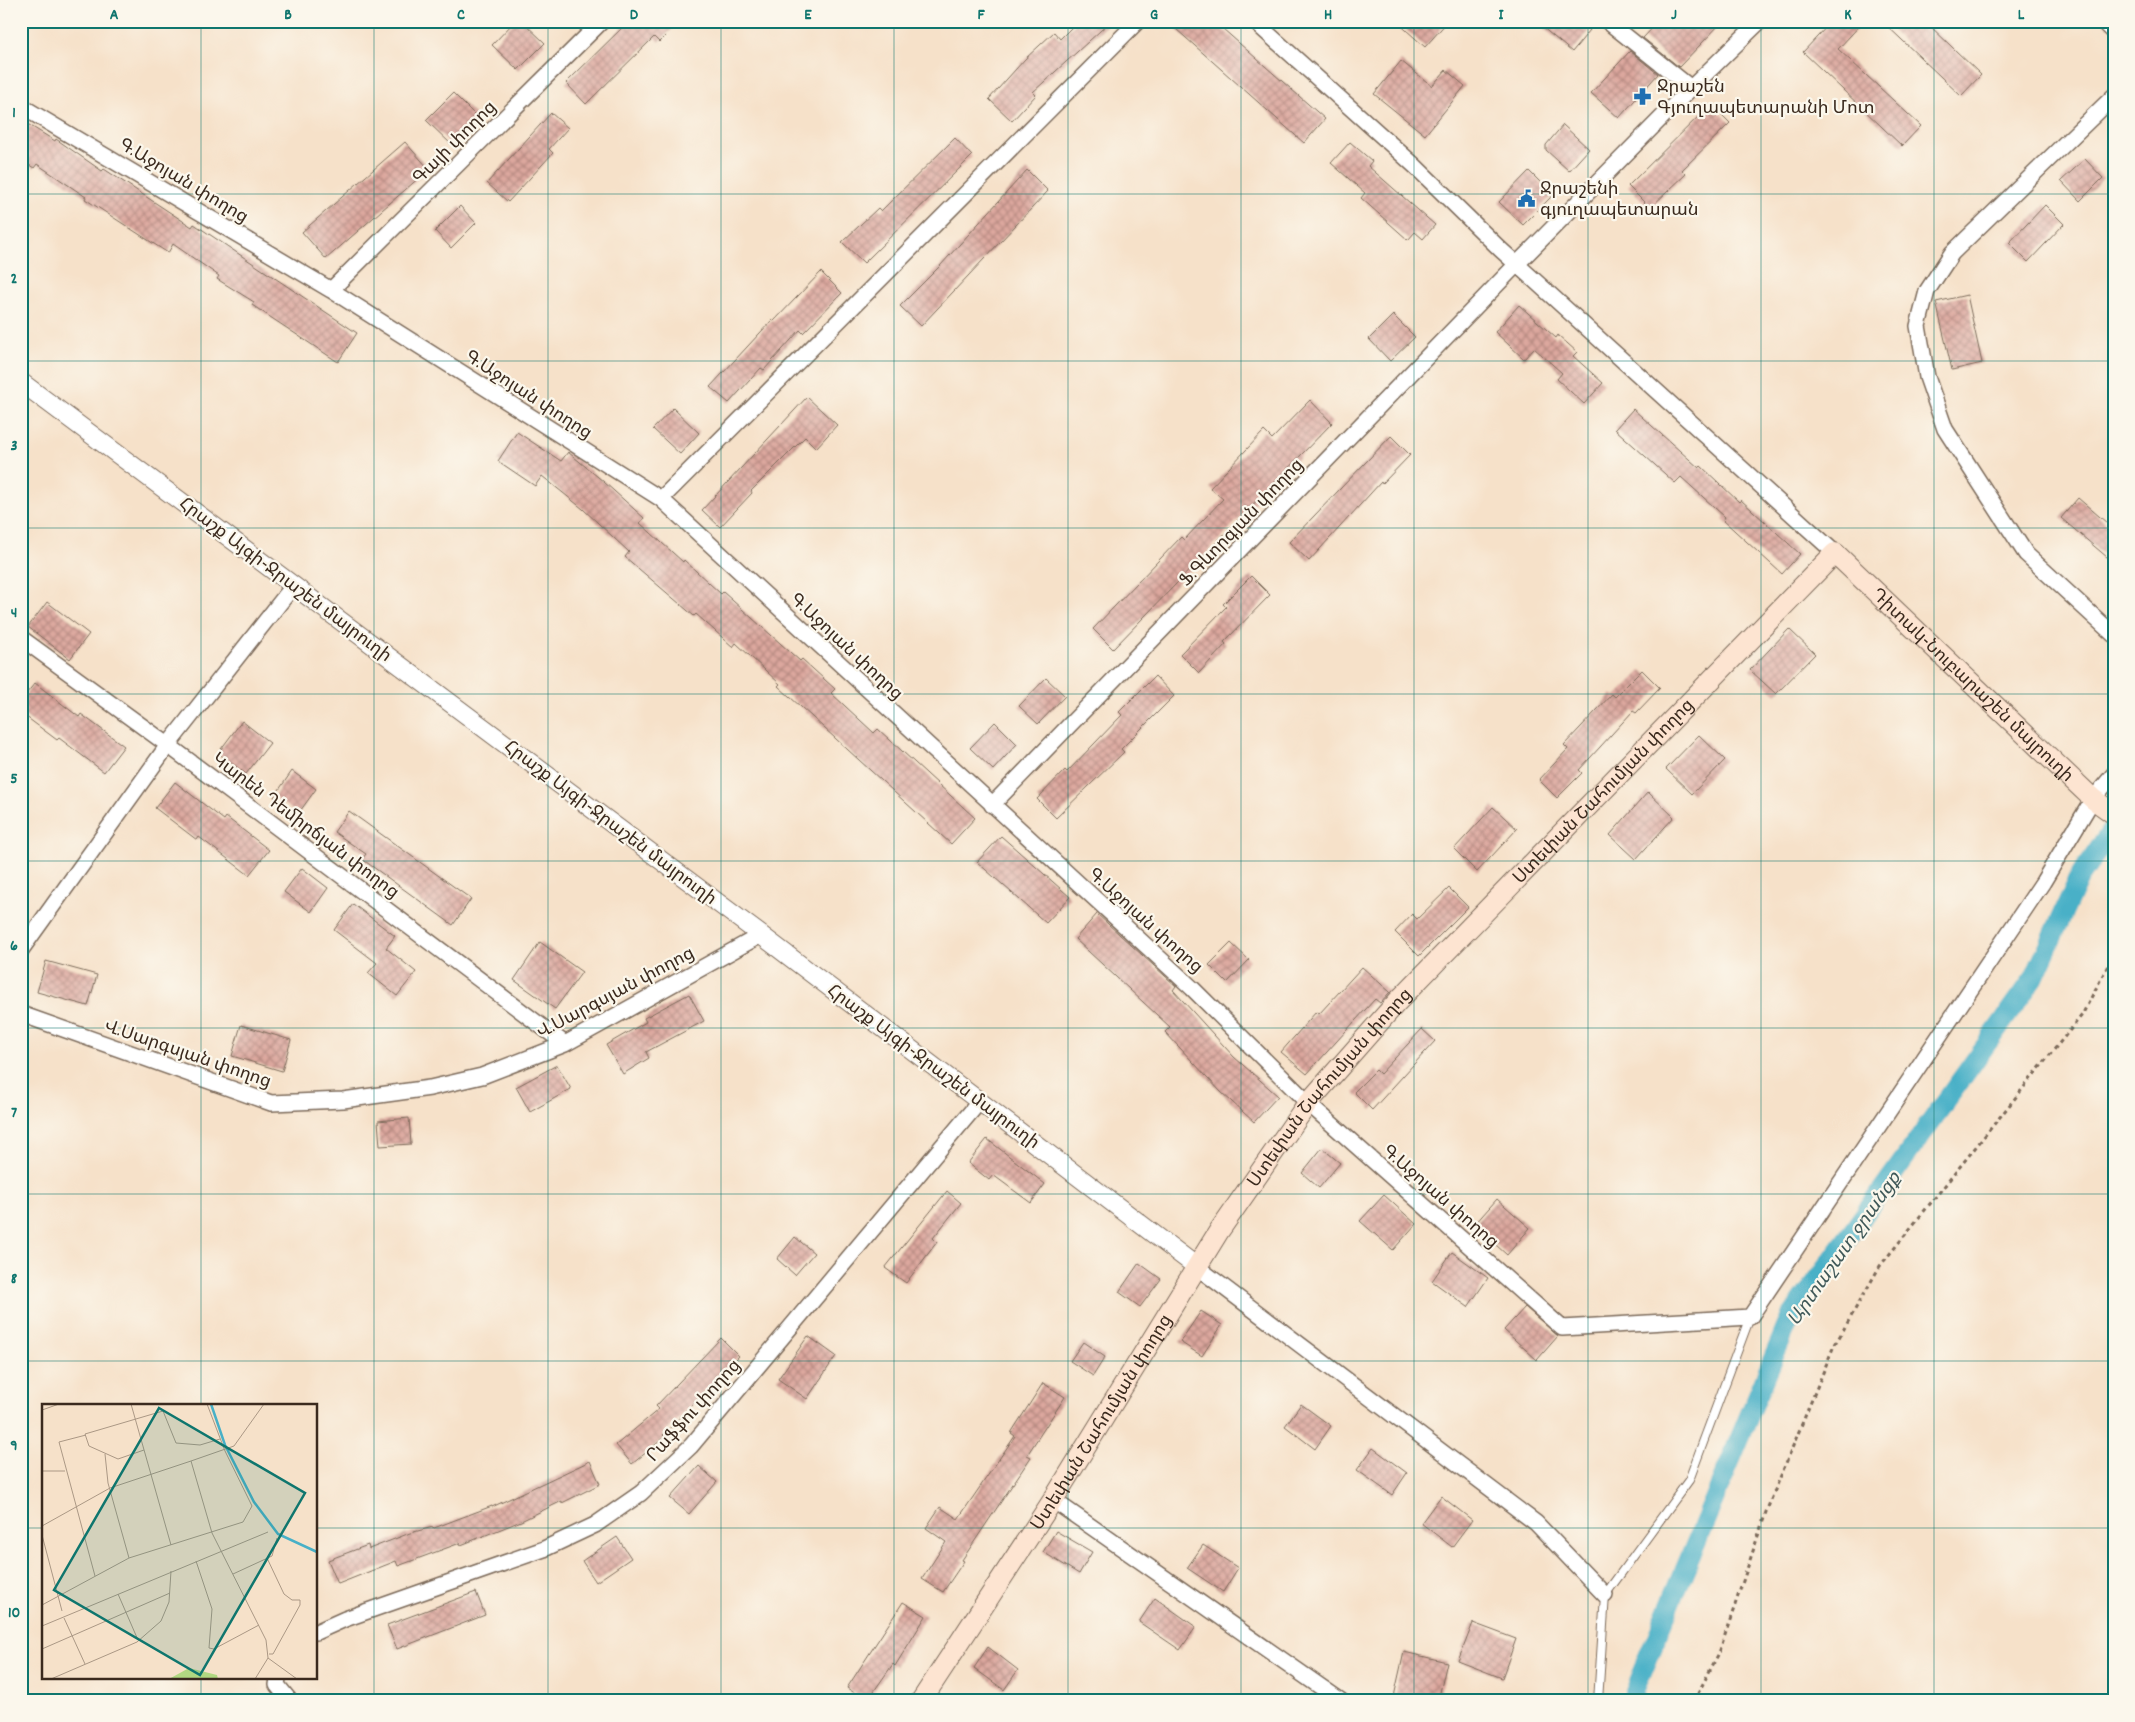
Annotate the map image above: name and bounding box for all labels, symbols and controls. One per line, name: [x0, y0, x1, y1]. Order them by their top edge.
text: A: [110, 4, 119, 27]
text: B: [284, 4, 292, 27]
text: C: [457, 4, 465, 27]
text: D: [630, 4, 639, 27]
text: E: [804, 4, 812, 27]
text: F: [977, 4, 985, 27]
text: G: [1150, 4, 1158, 27]
text: H: [1324, 4, 1332, 27]
text: I: [1499, 4, 1505, 27]
text: J: [1671, 4, 1677, 27]
text: K: [1844, 4, 1852, 27]
text: L: [2018, 4, 2025, 27]
place label: Ջրաշեն Գյուղապետարանի Մոտ: [1657, 76, 1875, 122]
pharmacy icon: Ջրաշեն Գյուղապետարանի Մոտ: [1633, 86, 1653, 106]
street label: Գայի փողոց: [408, 96, 503, 191]
text: 1: [12, 102, 16, 125]
street label: Գ.Աջոյան փողոց: [113, 134, 252, 231]
place label: Ջրաշենի գյուղապետարան: [1540, 178, 1699, 224]
public building icon: Ջրաշենի գյուղապետարան: [1516, 188, 1536, 208]
text: 2: [11, 268, 18, 291]
street label: Գ.Աջոյան փողոց: [459, 346, 596, 447]
text: 3: [10, 435, 18, 458]
street label: Ֆ.Գևորգյան փողոց: [1175, 454, 1311, 593]
street label: Հրաշք Այգի-Ջրաշեն մայրուղի: [173, 493, 396, 669]
street label: Դիտակ-Նուբարաշեն մայրուղի: [1864, 584, 2078, 789]
street label: Գ.Աջոյան փողոց: [783, 588, 908, 707]
text: 4: [11, 602, 17, 625]
street label: Ստեփան Շահումյան փողոց: [1508, 694, 1701, 891]
street label: Հրաշք Այգի-Ջրաշեն մայրուղի: [498, 736, 721, 912]
street label: Կարեն Դեմիրճյան փողոց: [206, 748, 403, 906]
text: 5: [10, 768, 18, 791]
street label: Գ.Աջոյան փողոց: [1081, 863, 1207, 980]
text: 6: [10, 935, 18, 958]
street label: Վ.Սարգսյան փողոց: [533, 942, 699, 1046]
street label: Հրաշք Այգի-Ջրաշեն մայրուղի: [821, 980, 1044, 1156]
street label: Ստեփան Շահումյան փողոց: [1243, 984, 1419, 1193]
street label: Վ.Սարգսյան փողոց: [100, 1015, 274, 1096]
text: 7: [11, 1102, 17, 1125]
street label: Գ.Աջոյան փողոց: [1376, 1140, 1503, 1256]
water label: Արտաշատ ջրանցք: [1782, 1167, 1910, 1332]
text: 8: [11, 1268, 18, 1291]
street label: Ստեփան Շահումյան փողոց: [1026, 1310, 1180, 1536]
street label: Րաֆֆու փողոց: [642, 1355, 748, 1469]
inset map: [42, 1404, 318, 1680]
text: 9: [10, 1435, 18, 1458]
text: 10: [8, 1602, 20, 1625]

